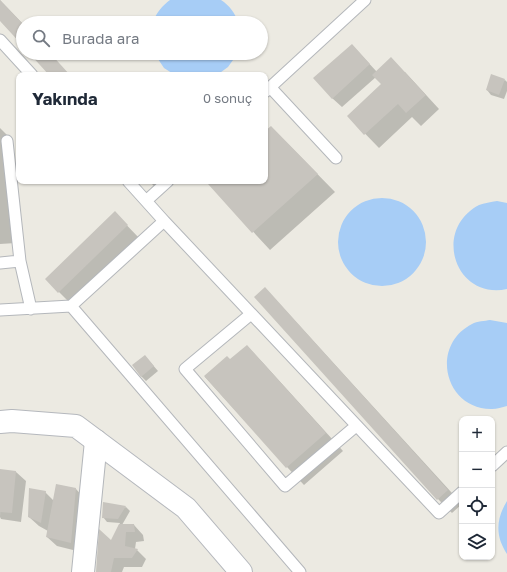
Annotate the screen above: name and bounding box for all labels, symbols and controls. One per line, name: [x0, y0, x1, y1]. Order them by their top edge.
search box: [16, 16, 268, 60]
icon: search: [30, 27, 52, 49]
text: Burada ara: [62, 29, 139, 47]
text: Yakında: [32, 88, 98, 109]
text: 0 sonuç: [203, 90, 252, 106]
map controls: [459, 416, 495, 560]
button: +: [459, 416, 495, 452]
button: −: [459, 452, 495, 488]
button: locate: [459, 488, 495, 524]
button: layers: [459, 524, 495, 560]

